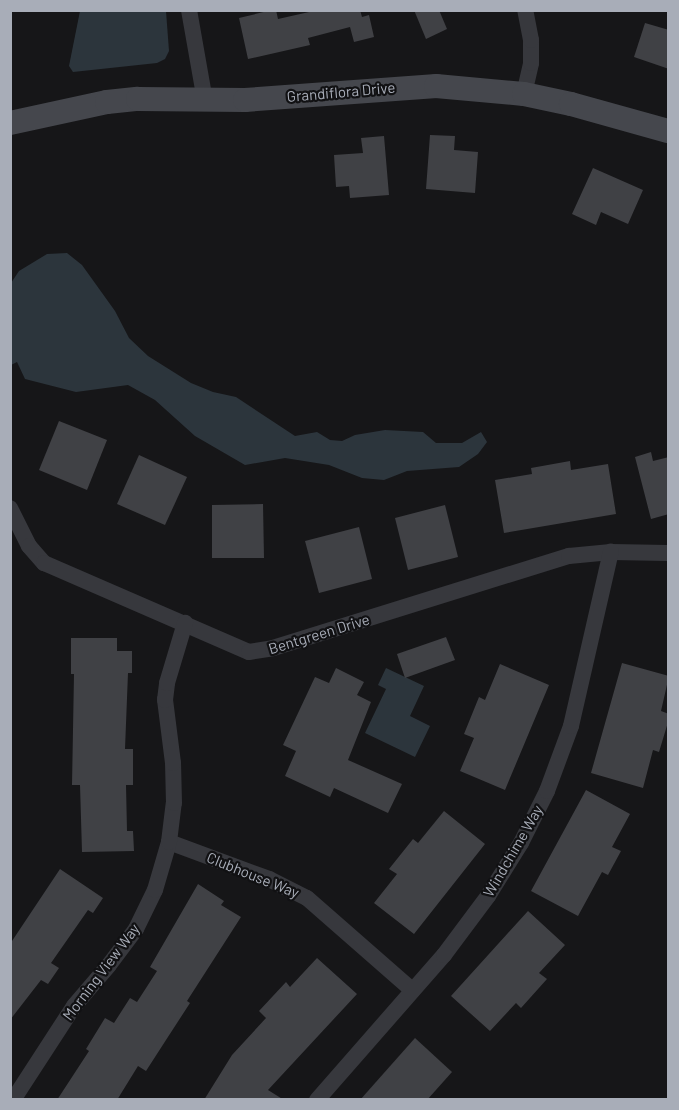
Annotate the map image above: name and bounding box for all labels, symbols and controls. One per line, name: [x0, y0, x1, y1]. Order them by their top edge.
street label: Grandiflora Drive: [286, 78, 396, 106]
street label: Bentgreen Drive: [266, 610, 372, 658]
street label: Windchime Way: [479, 802, 547, 900]
street label: Clubhouse Way: [204, 848, 302, 902]
street label: Morning View Way: [59, 920, 143, 1024]

